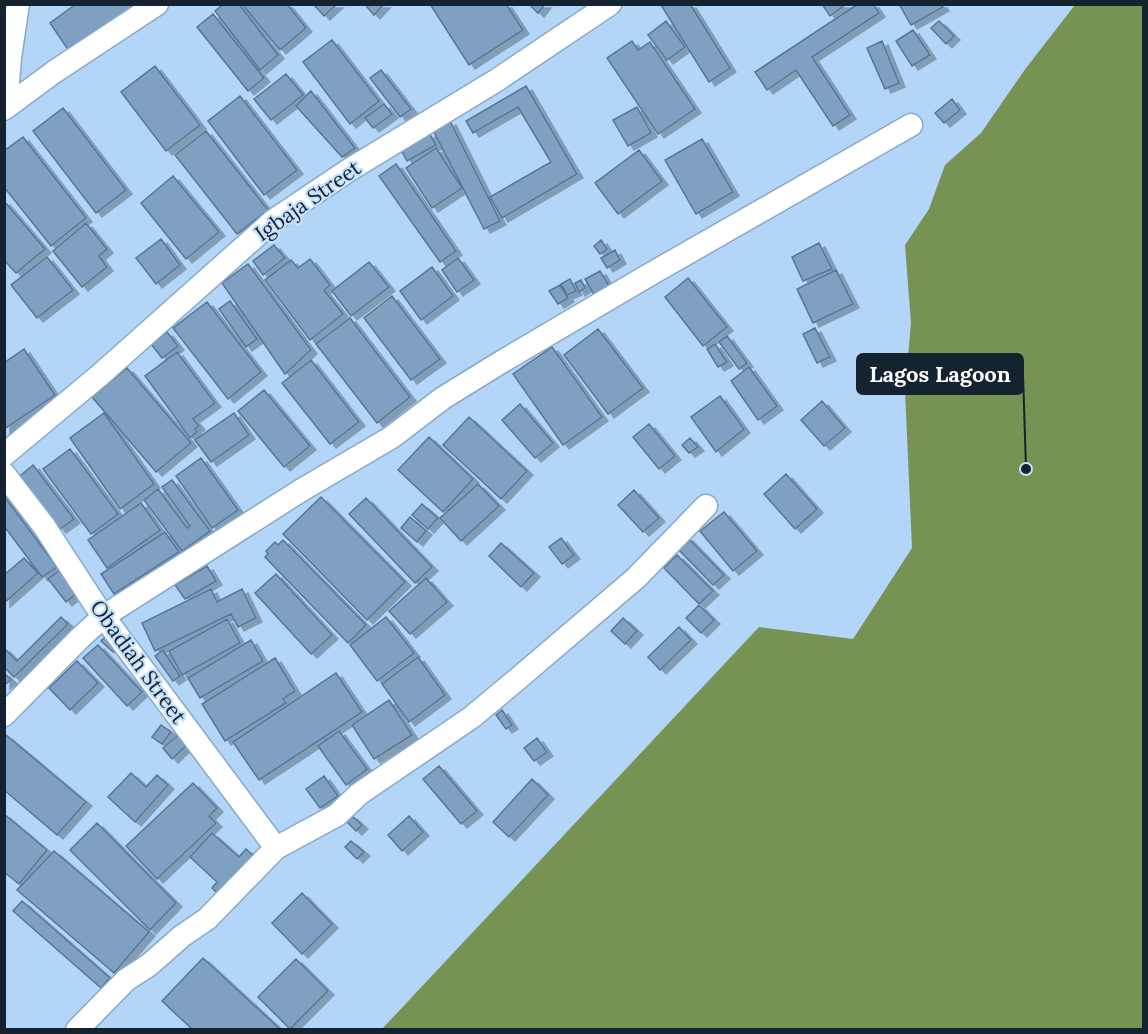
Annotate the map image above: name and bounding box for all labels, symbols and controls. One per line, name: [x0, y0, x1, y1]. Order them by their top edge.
street label: Igbaja Street: [249, 154, 367, 247]
callout: Lagos Lagoon: [857, 354, 1023, 394]
text: Lagos Lagoon: [869, 360, 1011, 388]
street label: Obadiah Street: [84, 594, 193, 730]

